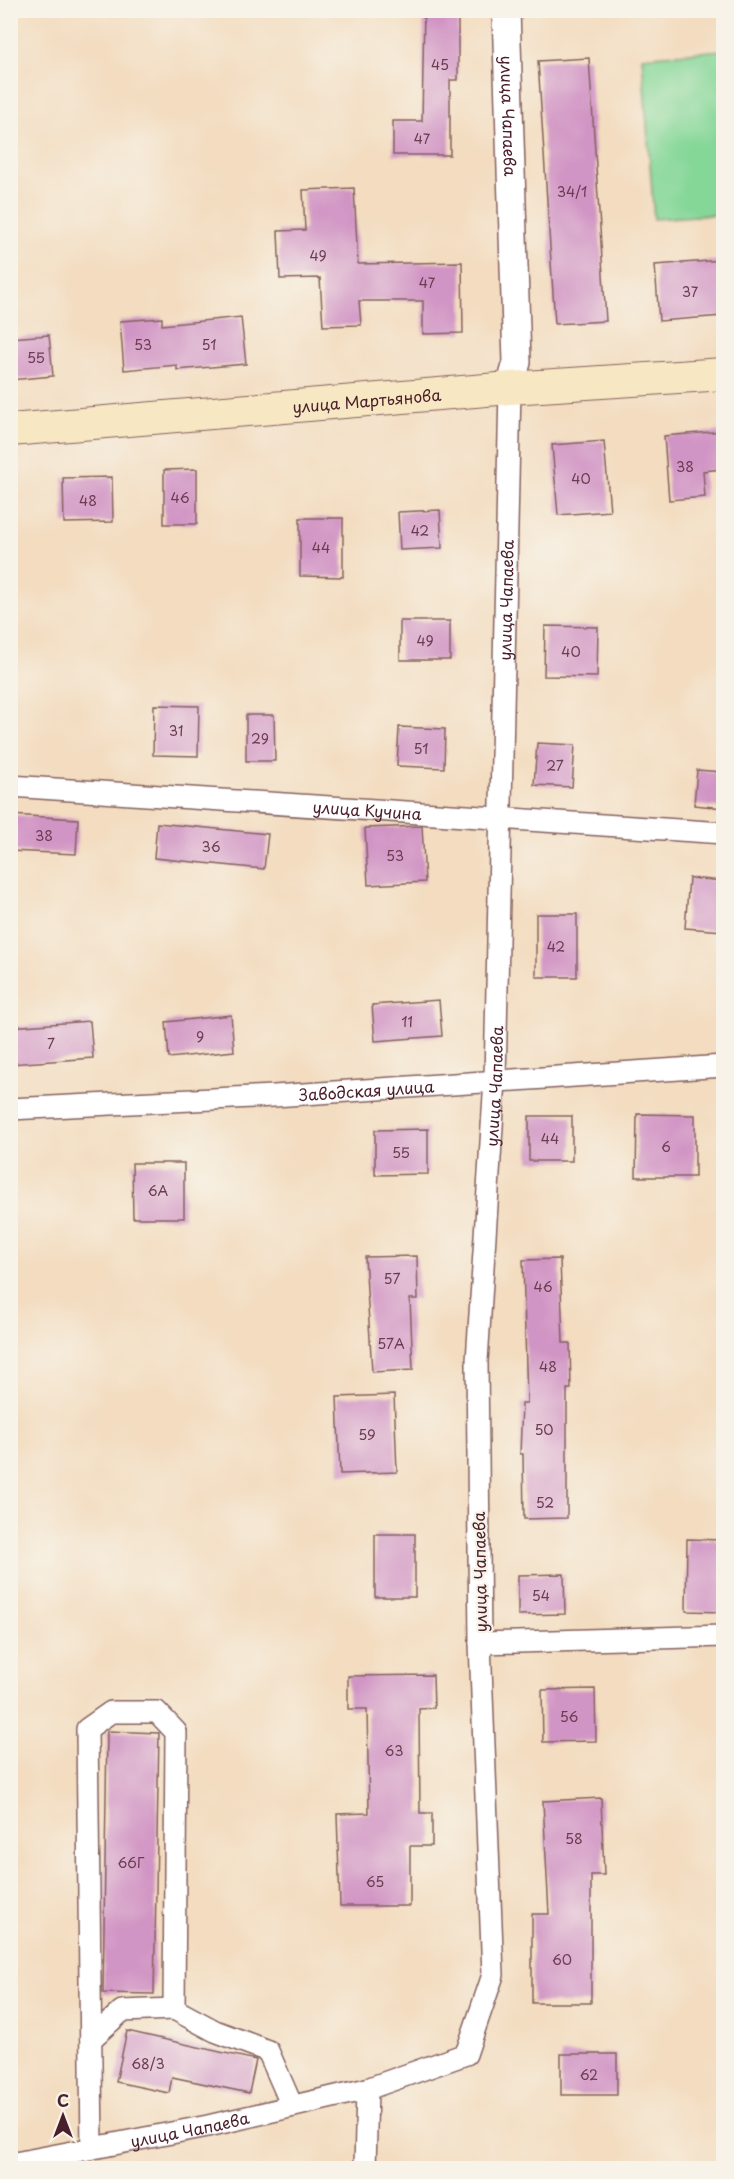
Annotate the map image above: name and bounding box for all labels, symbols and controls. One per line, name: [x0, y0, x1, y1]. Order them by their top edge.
house number: 45: [431, 54, 449, 75]
street label: улица Чапаева: [495, 55, 523, 177]
house number: 47: [414, 128, 431, 149]
house number: 34/1: [557, 181, 587, 202]
house number: 49: [309, 245, 327, 266]
house number: 47: [419, 272, 436, 293]
house number: 37: [682, 281, 699, 302]
house number: 53: [134, 334, 152, 355]
house number: 51: [202, 334, 216, 355]
house number: 55: [27, 347, 45, 368]
street label: улица Мартьянова: [291, 382, 442, 418]
house number: 38: [676, 456, 694, 477]
house number: 40: [571, 468, 591, 489]
house number: 46: [170, 487, 190, 508]
house number: 48: [79, 490, 97, 511]
house number: 42: [411, 520, 429, 541]
house number: 44: [312, 537, 330, 558]
street label: улица Чапаева: [492, 540, 519, 661]
house number: 49: [416, 630, 434, 651]
house number: 40: [561, 641, 581, 662]
house number: 31: [169, 720, 183, 741]
house number: 29: [251, 728, 269, 749]
house number: 51: [414, 738, 428, 759]
house number: 27: [546, 755, 564, 776]
street label: улица Кучина: [312, 794, 423, 825]
house number: 38: [35, 825, 53, 846]
house number: 36: [201, 836, 221, 857]
house number: 53: [386, 845, 404, 866]
house number: 42: [547, 936, 565, 957]
house number: 11: [401, 1011, 413, 1032]
house number: 9: [196, 1026, 204, 1047]
street label: улица Чапаева: [479, 1026, 508, 1147]
house number: 7: [47, 1033, 55, 1054]
street label: Заводская улица: [298, 1073, 435, 1106]
house number: 44: [541, 1128, 559, 1149]
house number: 6: [661, 1136, 671, 1157]
house number: 55: [392, 1142, 410, 1163]
house number: 6А: [148, 1180, 169, 1201]
house number: 57: [384, 1268, 400, 1289]
house number: 46: [533, 1276, 553, 1297]
house number: 57А: [377, 1333, 405, 1354]
house number: 48: [539, 1356, 557, 1377]
house number: 50: [534, 1419, 554, 1440]
house number: 59: [358, 1424, 376, 1445]
house number: 52: [536, 1492, 554, 1513]
street label: улица Чапаева: [466, 1511, 492, 1633]
house number: 54: [532, 1585, 550, 1606]
house number: 56: [560, 1706, 579, 1727]
house number: 63: [385, 1740, 403, 1761]
house number: 58: [565, 1828, 583, 1849]
house number: 66Г: [118, 1852, 145, 1873]
house number: 65: [366, 1871, 384, 1892]
house number: 60: [552, 1949, 572, 1970]
house number: 68/3: [131, 2053, 165, 2074]
house number: 62: [580, 2064, 598, 2085]
north arrow: [33, 2086, 93, 2146]
text: С: [57, 2088, 69, 2112]
street label: улица Чапаева: [128, 2105, 251, 2153]

